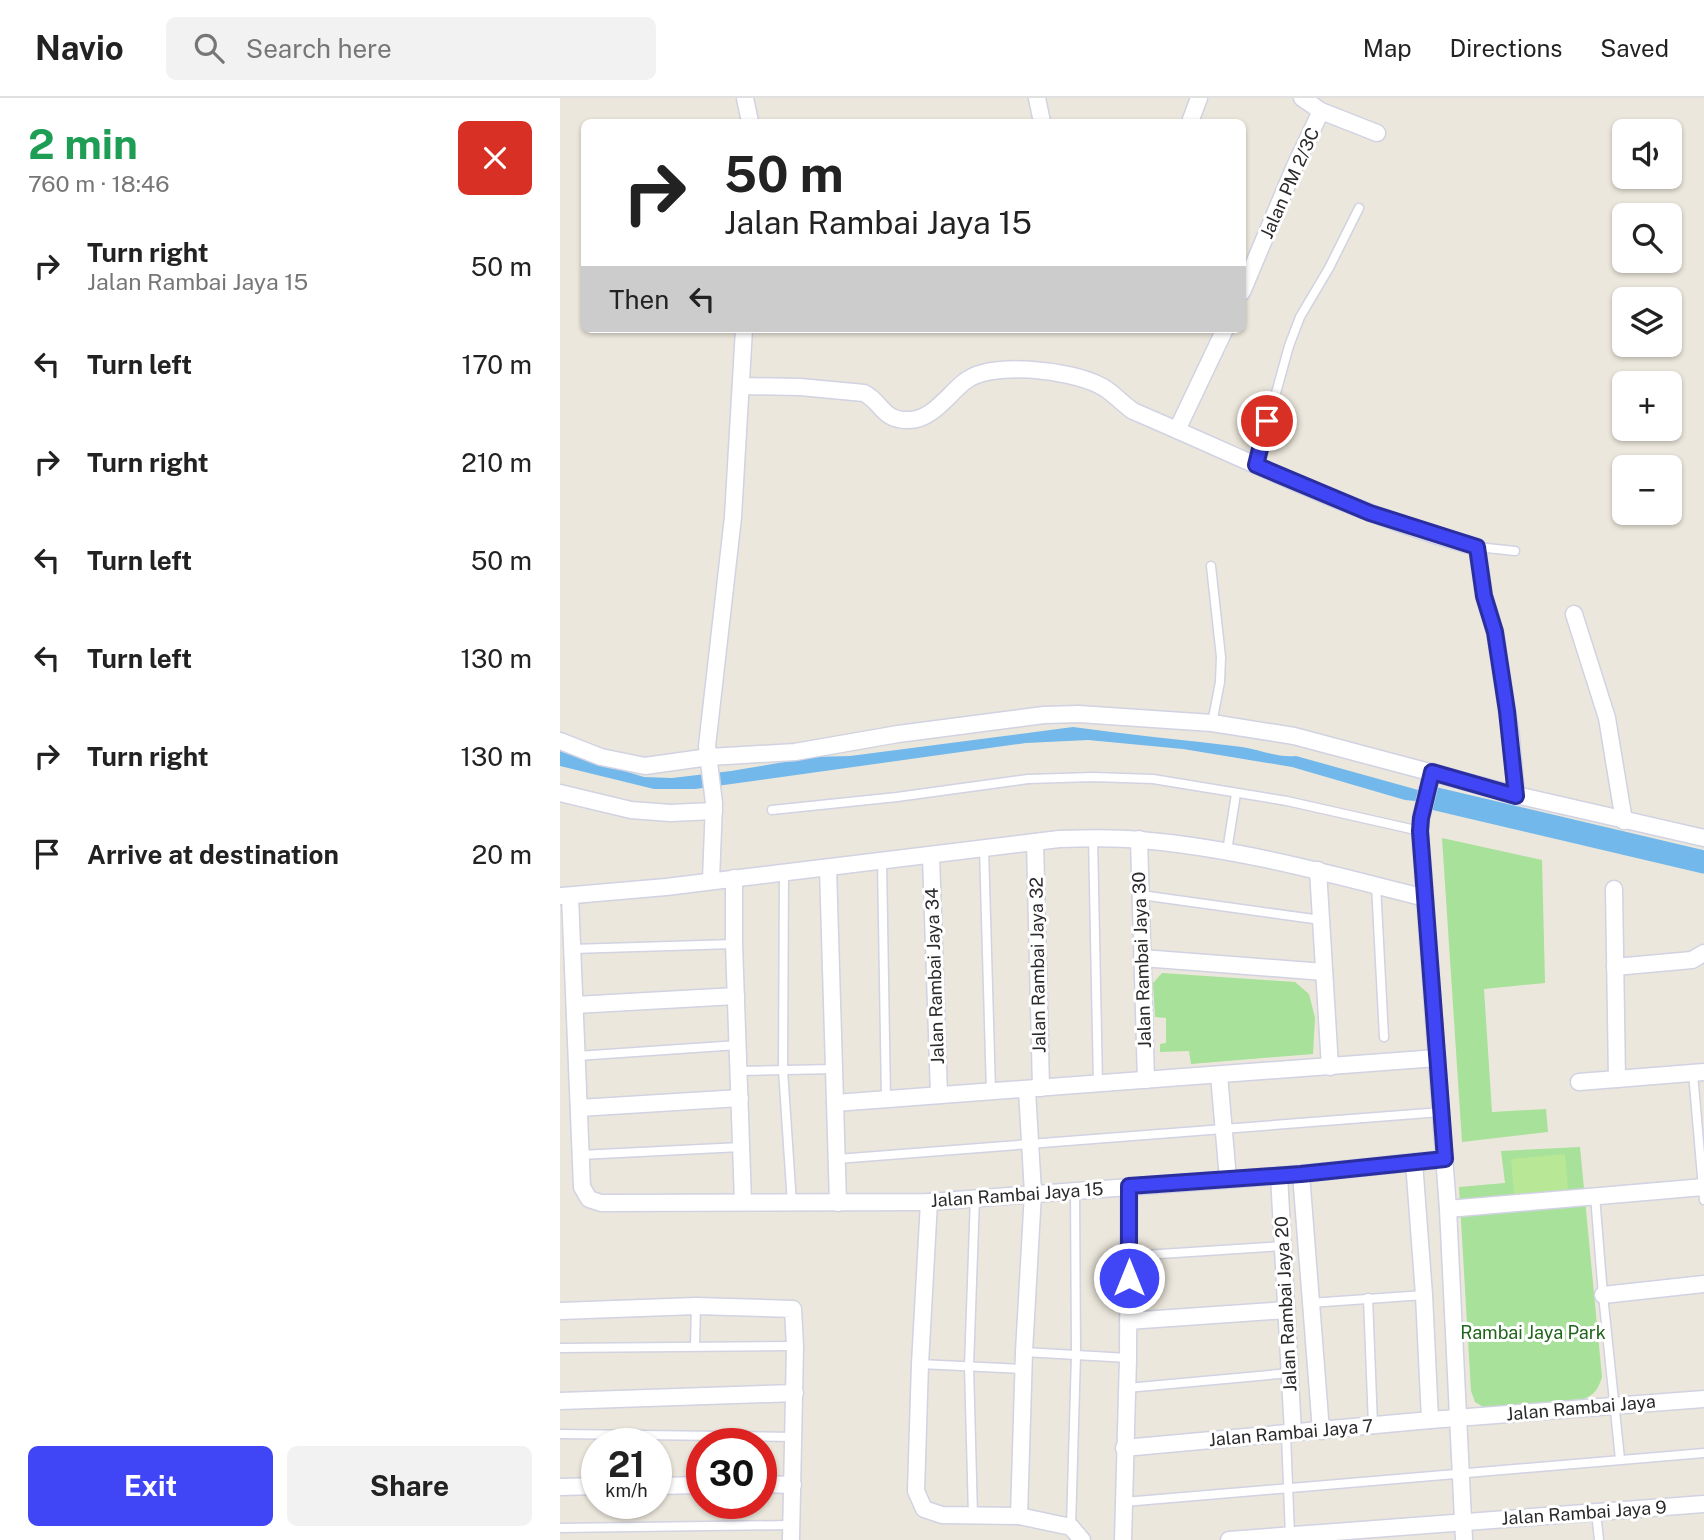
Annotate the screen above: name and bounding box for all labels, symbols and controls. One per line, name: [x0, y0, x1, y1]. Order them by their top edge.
search box: [166, 17, 656, 80]
text: Navio: [35, 29, 124, 67]
icon: search: [190, 29, 228, 67]
text: Search here: [246, 33, 392, 64]
text: Map: [1363, 34, 1412, 62]
text: Directions: [1450, 34, 1562, 62]
text: Saved: [1600, 34, 1669, 62]
text: 2 min: [28, 119, 138, 168]
map controls: [1612, 119, 1682, 525]
button: sound: [1612, 119, 1682, 189]
button: close: [458, 121, 532, 195]
street label: Jalan PM 2/3C: [1256, 124, 1323, 242]
text: 50 m: [724, 145, 844, 203]
icon: right: [609, 147, 700, 238]
text: 760 m · 18:46: [28, 170, 169, 197]
button: search: [1612, 203, 1682, 273]
text: Jalan Rambai Jaya 15: [724, 204, 1032, 241]
text: Turn right: [87, 237, 209, 268]
icon: right: [28, 247, 66, 285]
text: 50 m: [471, 251, 532, 282]
text: Jalan Rambai Jaya 15: [87, 268, 308, 295]
icon: left: [683, 280, 721, 318]
text: Then: [609, 284, 669, 315]
button: layers: [1612, 287, 1682, 357]
icon: left: [28, 345, 66, 383]
text: Turn left: [87, 349, 192, 380]
text: 170 m: [462, 349, 532, 380]
button: +: [1612, 371, 1682, 441]
pin: [1237, 391, 1297, 451]
icon: arrive: [1248, 402, 1286, 440]
icon: right: [28, 443, 66, 481]
text: Turn right: [87, 447, 209, 478]
text: 210 m: [461, 447, 532, 478]
button: −: [1612, 455, 1682, 525]
icon: left: [28, 541, 66, 579]
text: Turn left: [87, 545, 192, 576]
text: 50 m: [471, 545, 532, 576]
icon: left: [28, 639, 66, 677]
text: Turn left: [87, 643, 192, 674]
text: 130 m: [460, 643, 532, 674]
icon: right: [28, 737, 66, 775]
text: Turn right: [87, 741, 209, 772]
text: 130 m: [460, 741, 532, 772]
icon: arrive: [28, 835, 66, 873]
text: Arrive at destination: [87, 839, 339, 870]
text: 20 m: [472, 839, 532, 870]
street label: Jalan Rambai Jaya 30: [1128, 871, 1155, 1049]
street label: Jalan Rambai Jaya 32: [1025, 877, 1050, 1053]
street label: Jalan Rambai Jaya 34: [921, 887, 948, 1065]
street label: Jalan Rambai Jaya 15: [930, 1178, 1104, 1211]
street label: Jalan Rambai Jaya 20: [1270, 1216, 1301, 1393]
position arrow: [1092, 1241, 1166, 1315]
park label: Rambai Jaya Park: [1460, 1322, 1606, 1343]
street label: Jalan Rambai Jaya: [1505, 1391, 1657, 1424]
street label: Jalan Rambai Jaya 7: [1208, 1415, 1374, 1450]
speed limit sign: 30: [686, 1428, 777, 1519]
text: 21: [608, 1444, 645, 1485]
button: Exit: [28, 1446, 273, 1526]
button: Share: [287, 1446, 532, 1526]
text: km/h: [605, 1480, 648, 1501]
street label: Jalan Rambai Jaya 9: [1501, 1496, 1667, 1529]

